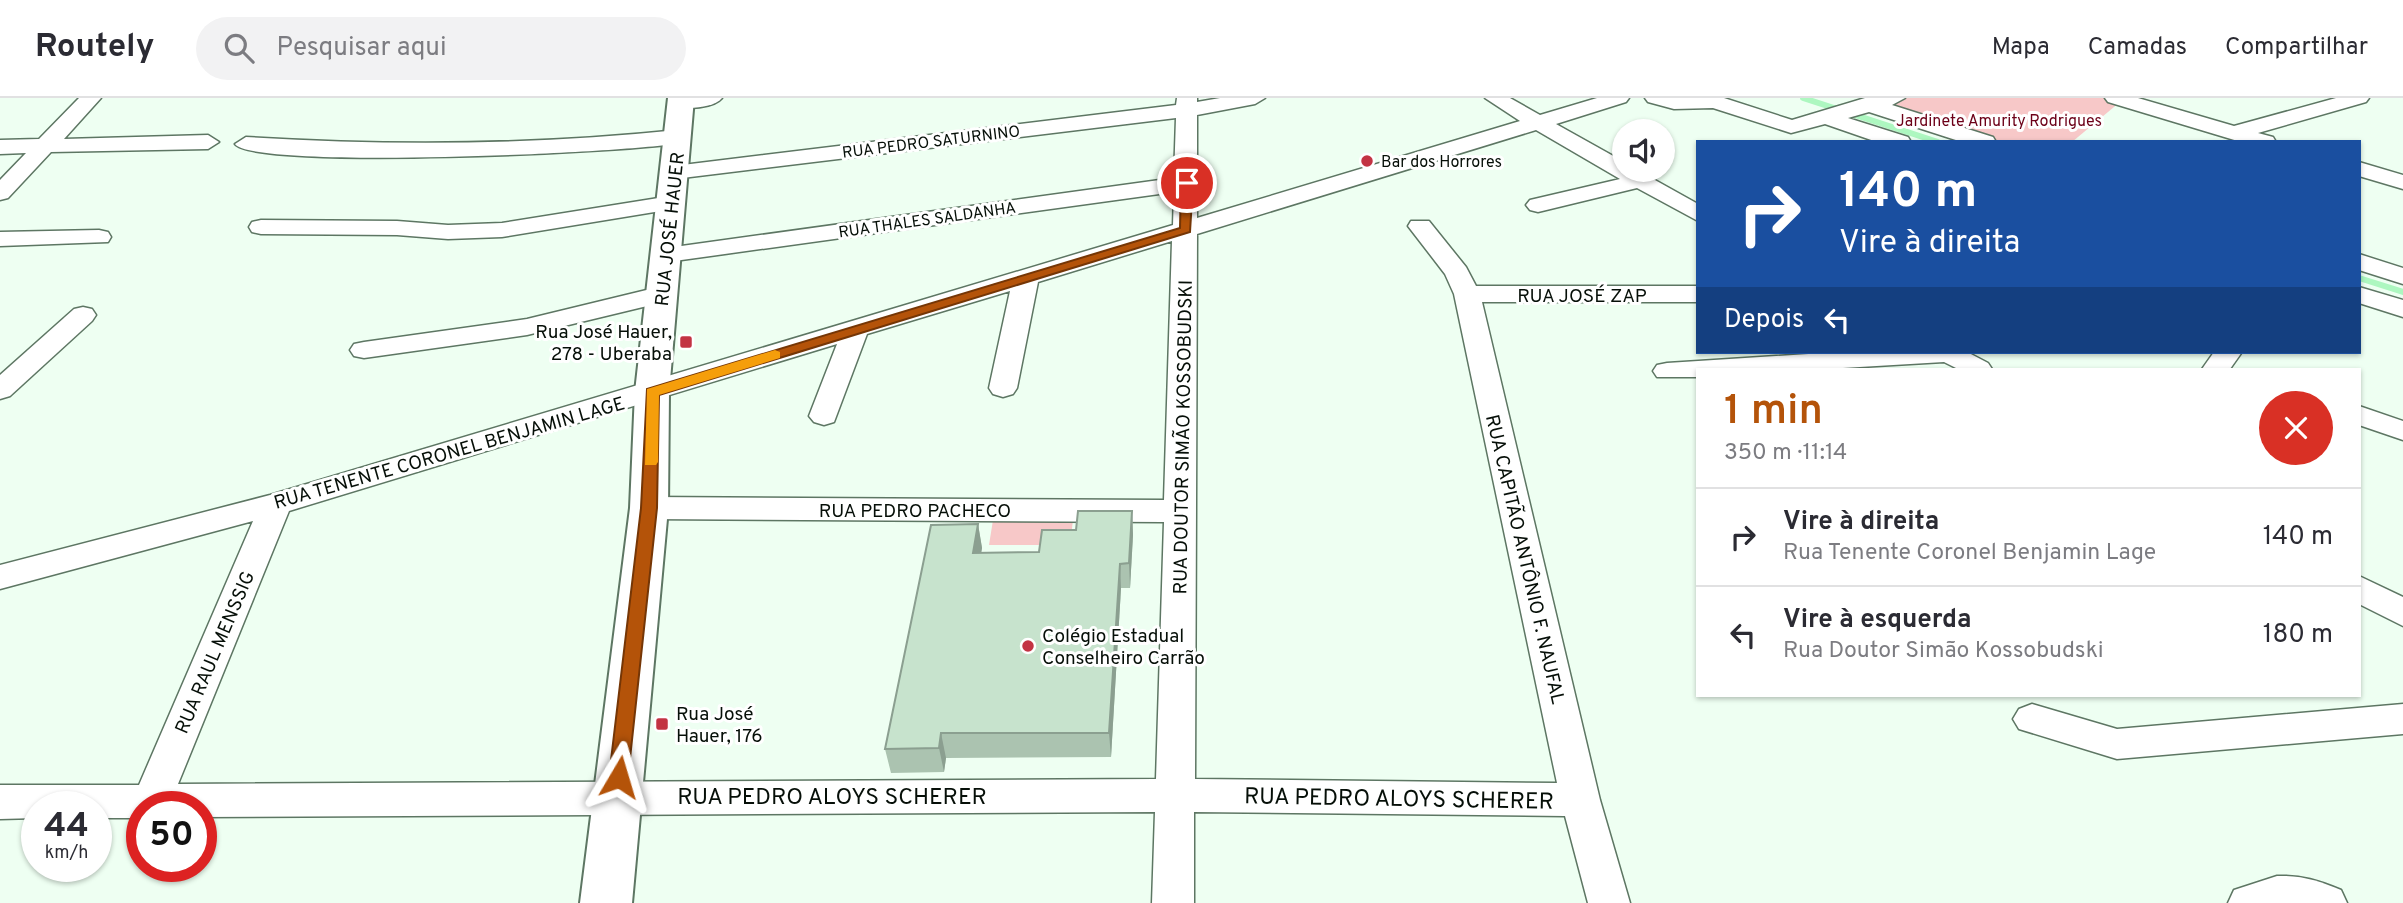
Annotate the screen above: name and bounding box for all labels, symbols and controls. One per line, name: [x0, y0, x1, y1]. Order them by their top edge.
search box: [196, 17, 686, 80]
text: Routely: [35, 27, 154, 69]
icon: search: [220, 29, 258, 67]
text: Pesquisar aqui: [276, 32, 447, 65]
text: Mapa: [1992, 33, 2050, 63]
text: Camadas: [2088, 33, 2187, 63]
text: Compartilhar: [2225, 33, 2368, 63]
park label: Jardinete Amurity Rodrigues: [1896, 112, 2102, 132]
map controls: [1612, 119, 1675, 182]
button: sound: [1612, 119, 1675, 182]
street label: RUA PEDRO SATURNINO: [841, 122, 1021, 164]
street label: RUA JOSÉ HAUER: [650, 151, 691, 307]
pin: [1157, 153, 1217, 213]
marker: Bar dos Horrores: [1359, 153, 1375, 169]
place label: Bar dos Horrores: [1381, 153, 1502, 173]
text: 140 m: [1839, 163, 1978, 225]
icon: arrive: [1168, 164, 1206, 202]
icon: right: [1724, 168, 1815, 259]
street label: RUA THALES SALDANHA: [837, 199, 1017, 243]
text: Vire à direita: [1839, 224, 2020, 264]
street label: RUA DOUTOR SIMÃO KOSSOBUDSKI: [1168, 279, 1199, 595]
street label: RUA JOSÉ ZAP: [1517, 284, 1647, 309]
icon: left: [1818, 301, 1856, 339]
text: Depois: [1724, 304, 1804, 337]
place label: Rua José Hauer, 278 - Uberaba: [535, 321, 672, 367]
marker: Rua José Hauer, 278 - Uberaba: [678, 334, 694, 350]
text: 1 min: [1724, 386, 1823, 439]
button: close: [2259, 391, 2333, 465]
street label: RUA TENENTE CORONEL BENJAMIN LAGE: [271, 392, 628, 516]
street label: RUA CAPITÃO ANTÔNIO F. NAUFAL: [1479, 412, 1570, 707]
text: 350 m · 11:14: [1724, 439, 1847, 468]
street label: RUA PEDRO PACHECO: [819, 500, 1011, 524]
text: Vire à direita: [1783, 506, 1939, 539]
icon: right: [1724, 518, 1762, 556]
text: 140 m: [2263, 521, 2333, 554]
text: Rua Tenente Coronel Benjamin Lage: [1783, 539, 2156, 568]
street label: RUA RAUL MENSSIG: [171, 568, 261, 738]
text: Vire à esquerda: [1783, 604, 1971, 637]
icon: left: [1724, 616, 1762, 654]
text: 180 m: [2263, 619, 2333, 652]
place label: Colégio Estadual Conselheiro Carrão: [1042, 625, 1205, 671]
text: Rua Doutor Simão Kossobudski: [1783, 637, 2104, 666]
marker: Colégio Estadual Conselheiro Carrão: [1020, 638, 1036, 654]
place label: Rua José Hauer, 176: [676, 703, 763, 749]
marker: Rua José Hauer, 176: [654, 716, 670, 732]
position arrow: [582, 740, 656, 814]
street label: RUA PEDRO ALOYS SCHERER: [1244, 783, 1554, 818]
street label: RUA PEDRO ALOYS SCHERER: [677, 784, 987, 813]
speed limit sign: 50: [126, 791, 217, 882]
text: 44: [44, 805, 89, 849]
text: km/h: [45, 842, 88, 865]

